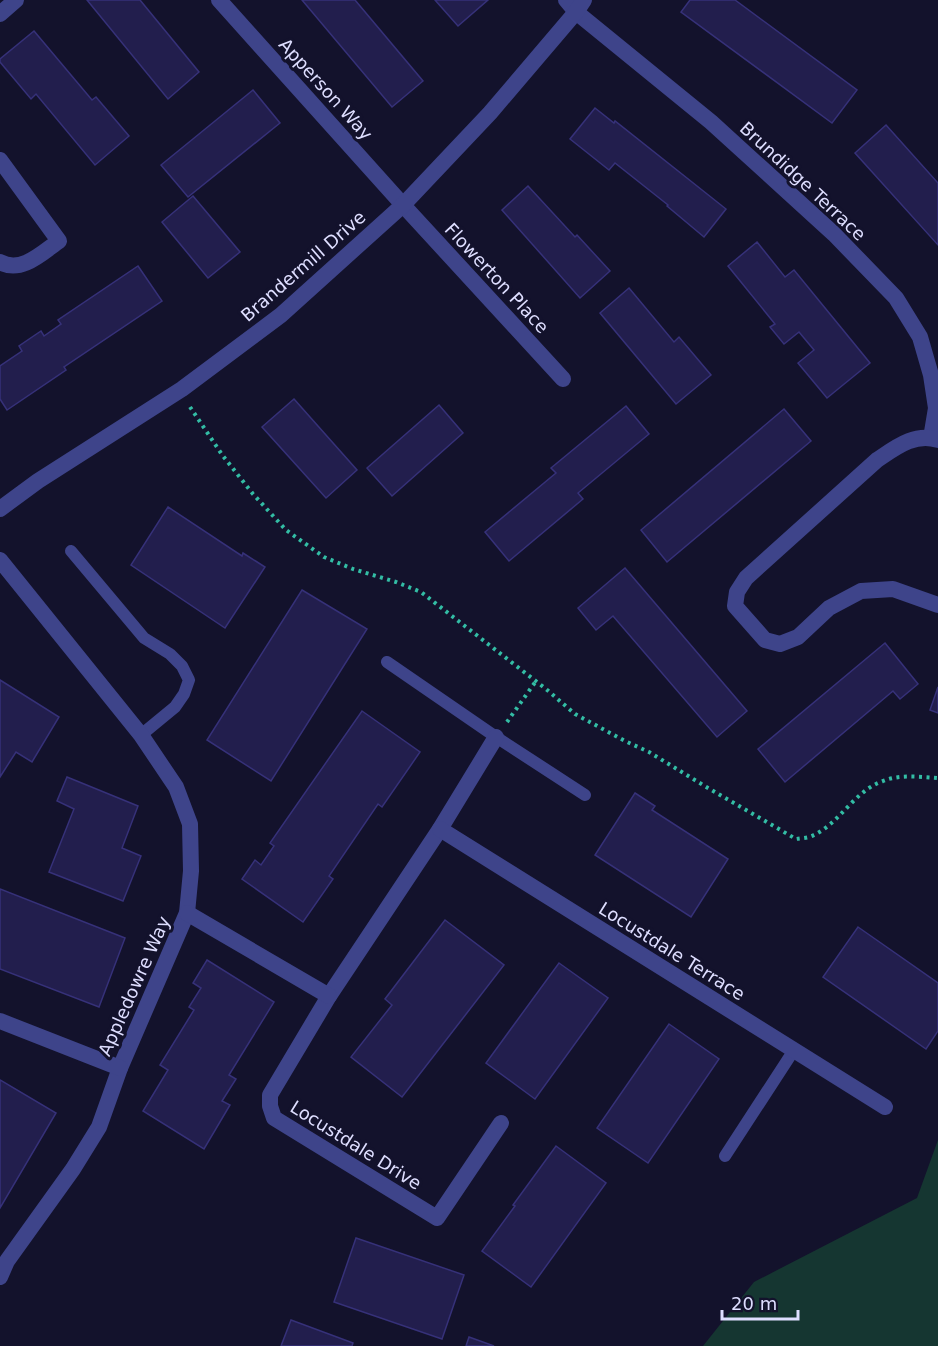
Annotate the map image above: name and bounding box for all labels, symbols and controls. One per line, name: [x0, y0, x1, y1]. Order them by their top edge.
street label: Apperson Way: [275, 34, 377, 144]
street label: Brundidge Terrace: [736, 117, 870, 245]
street label: Brandermill Drive: [236, 206, 370, 326]
street label: Flowerton Place: [441, 219, 553, 337]
street label: Locustdale Terrace: [595, 898, 749, 1004]
street label: Appledowre Way: [94, 913, 174, 1059]
street label: Locustdale Drive: [287, 1096, 425, 1194]
scale bar: [722, 1283, 798, 1321]
text: 20 m: [731, 1293, 777, 1314]

